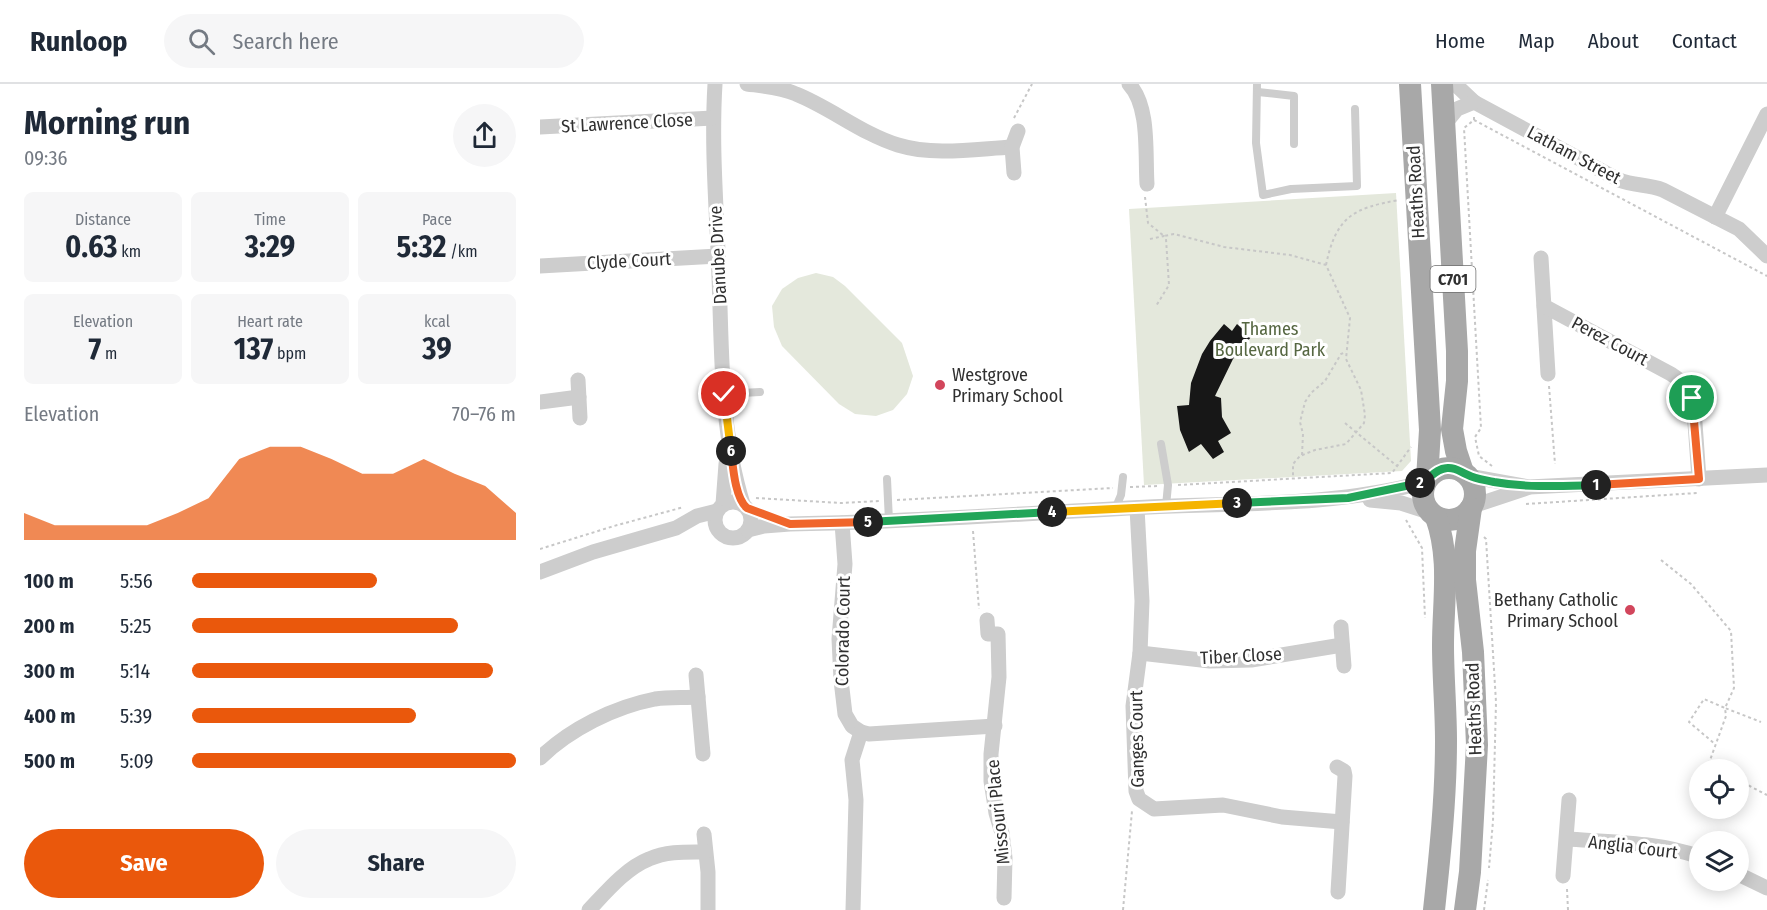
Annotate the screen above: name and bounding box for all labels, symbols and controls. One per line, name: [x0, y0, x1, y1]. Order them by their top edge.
search box: [164, 14, 584, 68]
text: Runloop: [30, 25, 128, 58]
icon: search: [185, 25, 218, 58]
text: Search here: [233, 28, 339, 55]
text: Home: [1435, 28, 1485, 54]
text: Map: [1518, 28, 1555, 54]
text: About: [1588, 28, 1639, 54]
text: Contact: [1672, 28, 1737, 54]
text: Morning run: [24, 103, 190, 143]
button: share: [453, 104, 516, 167]
street label: St Lawrence Close: [561, 109, 693, 137]
street label: Latham Street: [1523, 121, 1625, 189]
street label: Heaths Road: [1403, 145, 1429, 239]
text: 09:36: [24, 146, 67, 170]
street label: Danube Drive: [704, 205, 732, 305]
text: Distance: [75, 210, 131, 229]
text: Time: [254, 210, 286, 229]
text: Pace: [422, 210, 452, 229]
text: 0.63: [65, 229, 118, 265]
text: 3:29: [245, 229, 295, 265]
text: 5:32: [397, 229, 446, 265]
text: km: [118, 242, 141, 261]
text: /km: [446, 242, 477, 261]
street label: Clyde Court: [586, 248, 672, 274]
road number: C701: [1430, 266, 1476, 292]
text: Elevation: [73, 312, 133, 331]
text: Heart rate: [237, 312, 303, 331]
text: kcal: [424, 312, 450, 331]
street label: Perez Court: [1568, 312, 1652, 370]
park label: Thames Boulevard Park: [1215, 318, 1326, 361]
text: 7: [89, 331, 101, 367]
text: 137: [234, 331, 273, 367]
text: 39: [422, 331, 452, 367]
text: m: [101, 344, 117, 363]
text: bpm: [273, 344, 306, 363]
place label: Westgrove Primary School: [952, 364, 1063, 407]
pin: [698, 368, 749, 419]
pin: [1666, 372, 1717, 423]
icon: check: [707, 377, 740, 410]
marker: Westgrove Primary School: [933, 378, 947, 392]
icon: arrive: [1675, 381, 1708, 414]
text: Elevation: [24, 402, 99, 426]
text: 70–76 m: [452, 402, 516, 426]
pin: 6: [716, 436, 746, 466]
text: 6: [727, 441, 735, 460]
pin: 2: [1405, 468, 1435, 498]
pin: 1: [1581, 470, 1611, 500]
text: 2: [1416, 473, 1424, 492]
text: 1: [1593, 475, 1599, 494]
pin: 3: [1222, 488, 1252, 518]
text: 3: [1233, 493, 1241, 512]
pin: 4: [1037, 497, 1067, 527]
text: 4: [1048, 502, 1056, 521]
pin: 5: [853, 507, 883, 537]
text: 5: [864, 512, 872, 531]
text: 100 m: [24, 569, 74, 593]
text: 5:56: [120, 569, 153, 593]
street label: Colorado Court: [831, 576, 855, 686]
place label: Bethany Catholic Primary School: [1494, 589, 1618, 632]
marker: Bethany Catholic Primary School: [1623, 603, 1637, 617]
text: 200 m: [24, 614, 75, 638]
text: 5:25: [120, 614, 151, 638]
street label: Tiber Close: [1200, 643, 1282, 669]
text: 300 m: [24, 659, 75, 683]
text: 5:14: [120, 659, 150, 683]
street label: Heaths Road: [1461, 662, 1487, 756]
street label: Ganges Court: [1125, 690, 1149, 788]
text: 400 m: [24, 704, 76, 728]
text: 5:39: [120, 704, 152, 728]
text: 500 m: [24, 749, 75, 773]
text: 5:09: [120, 749, 153, 773]
street label: Missouri Place: [982, 758, 1014, 866]
map controls: [1689, 759, 1749, 891]
button: locate: [1689, 759, 1749, 819]
button: Save: [24, 829, 264, 898]
button: Share: [276, 829, 516, 898]
street label: Anglia Court: [1587, 831, 1679, 863]
button: layers: [1689, 831, 1749, 891]

